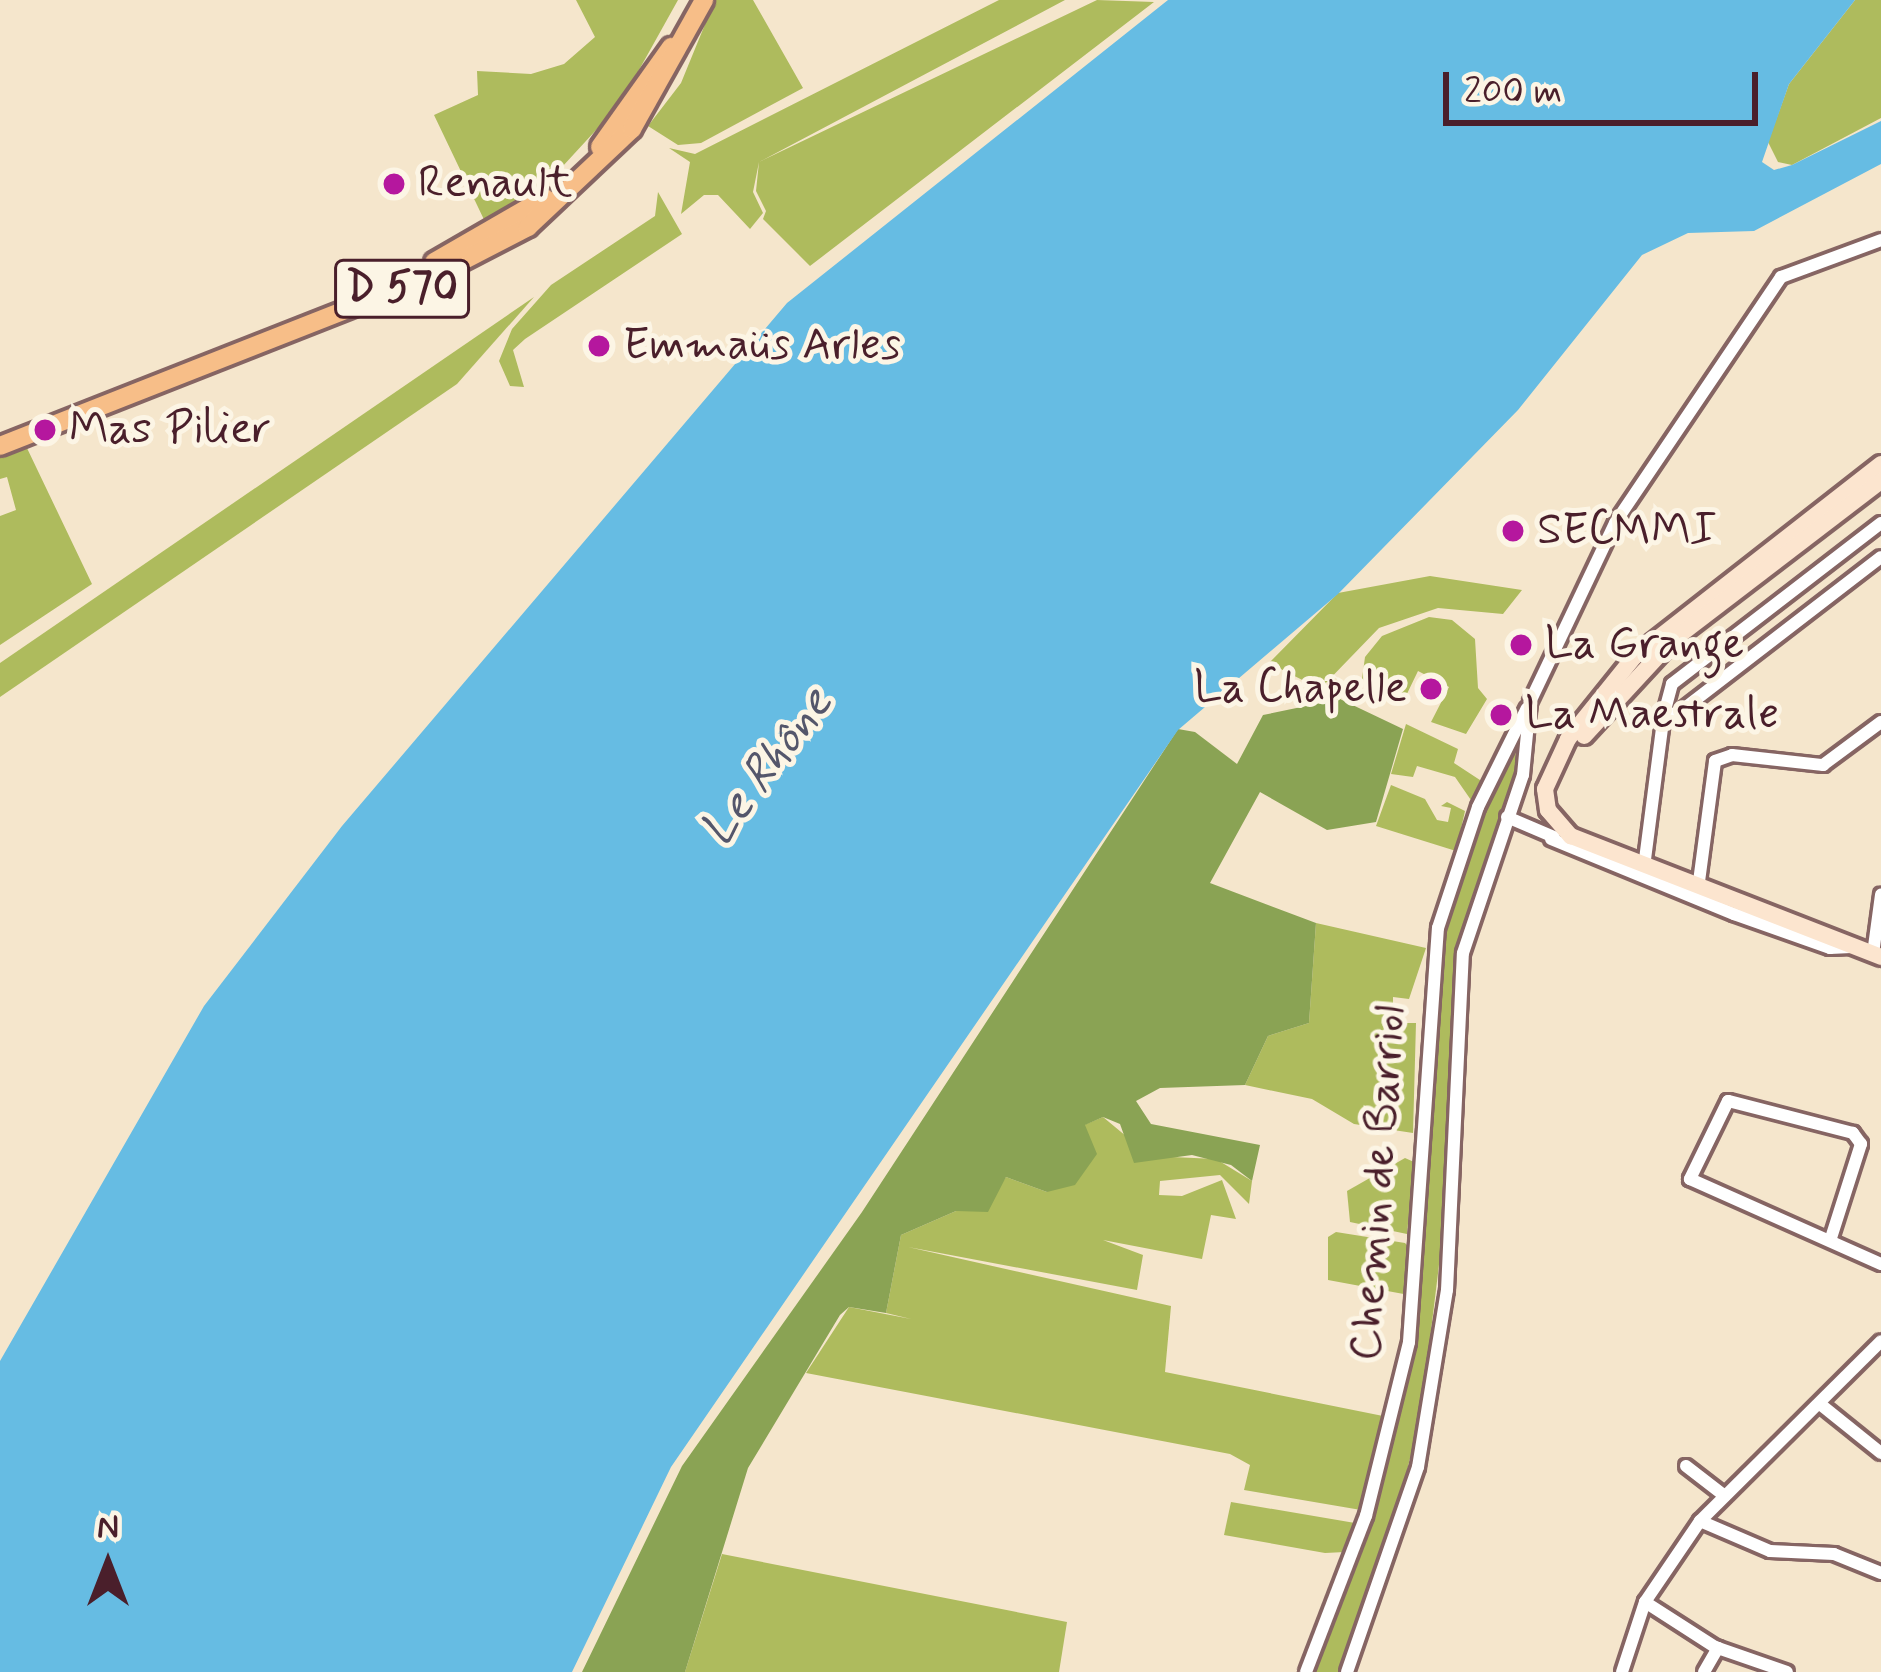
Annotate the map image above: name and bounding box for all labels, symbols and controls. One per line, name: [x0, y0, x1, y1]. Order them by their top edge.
scale bar: [1449, 48, 1764, 122]
text: 200 m: [1464, 69, 1562, 116]
place label: Renault: [418, 157, 573, 211]
marker: Renault: [381, 171, 407, 197]
road number: D 570: [333, 253, 471, 325]
place label: Emmaüs Arles: [623, 319, 901, 373]
marker: Emmaüs Arles: [586, 333, 612, 359]
place label: Mas Pilier: [69, 403, 267, 457]
marker: Mas Pilier: [32, 417, 58, 443]
place label: SECMMI: [1537, 504, 1717, 558]
marker: SECMMI: [1500, 518, 1526, 544]
place label: La Grange: [1545, 618, 1755, 672]
marker: La Grange: [1508, 632, 1534, 658]
place label: La Chapelle: [1184, 662, 1407, 716]
water label: Le Rhône: [688, 675, 846, 859]
marker: La Chapelle: [1418, 676, 1444, 702]
place label: La Maestrale: [1525, 688, 1777, 742]
marker: La Maestrale: [1488, 702, 1514, 728]
street label: Chemin de Barriol: [1340, 1003, 1418, 1363]
north arrow: [48, 1504, 168, 1624]
text: N: [97, 1506, 119, 1550]

